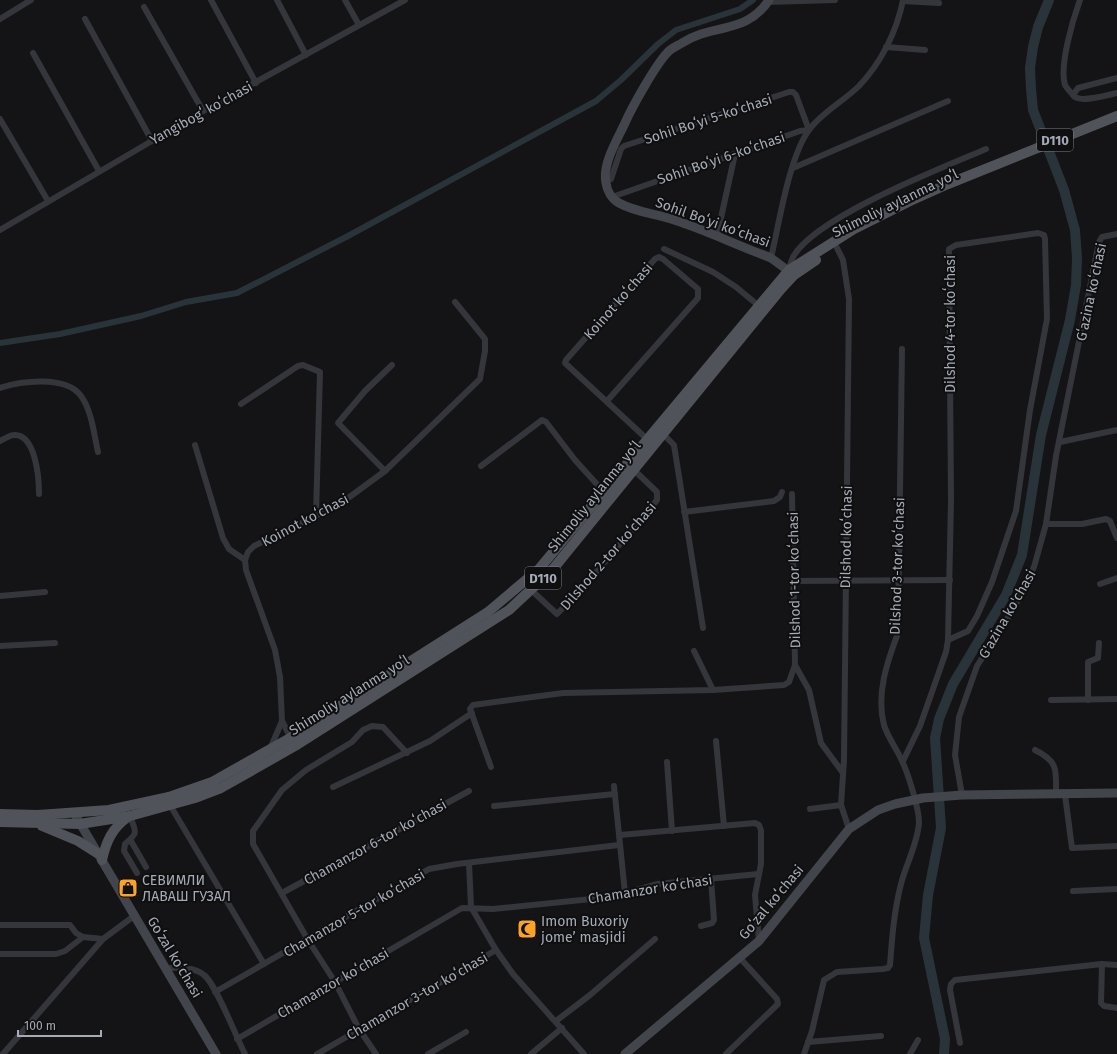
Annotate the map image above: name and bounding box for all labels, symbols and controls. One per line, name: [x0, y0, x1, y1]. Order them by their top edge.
street label: Yangibogʻ koʻchasi: [147, 78, 256, 149]
street label: Sohil Boʻyi 5-koʻchasi: [642, 91, 774, 148]
street label: Sohil Boʻyi 6-koʻchasi: [655, 129, 787, 188]
road number: D110: [1037, 129, 1073, 151]
street label: Shimoliy aylanma yoʻl: [829, 166, 961, 241]
street label: Sohil Boʻyi koʻchasi: [653, 194, 772, 251]
street label: Gʻazina koʻchasi: [1073, 242, 1110, 343]
street label: Dilshod 4-tor koʻchasi: [942, 255, 959, 393]
street label: Koinot koʻchasi: [580, 259, 656, 343]
street label: Shimoliy aylanma yoʻl: [544, 437, 644, 555]
street label: Dilshod koʻchasi: [837, 485, 856, 589]
street label: Koinot koʻchasi: [259, 490, 352, 551]
street label: Dilshod 3-tor koʻchasi: [887, 497, 908, 635]
street label: Dilshod 2-tor koʻchasi: [557, 499, 660, 614]
street label: Dilshod 1-tor koʻchasi: [785, 511, 804, 649]
road number: D110: [525, 567, 561, 589]
street label: G'azina ko'chasi: [975, 567, 1040, 662]
street label: Shimoliy aylanma yoʻl: [286, 652, 412, 739]
street label: Chamanzor 6-tor koʻchasi: [301, 796, 450, 889]
street label: Goʻzal koʻchasi: [735, 862, 807, 943]
street label: Chamanzor 5-tor koʻchasi: [281, 866, 428, 961]
street label: Chamanzor koʻchasi: [587, 871, 713, 908]
place label: СЕВИМЛИ ЛАВАШ ГУЗАЛ: [142, 872, 231, 905]
shop icon: СЕВИМЛИ ЛАВАШ ГУЗАЛ: [117, 877, 139, 899]
street label: Goʻzal koʻchasi: [144, 913, 206, 1001]
place label: Imom Buxoriy jome’ masjidi: [540, 913, 629, 946]
mosque icon: Imom Buxoriy jome’ masjidi: [516, 918, 538, 940]
street label: Chamanzor koʻchasi: [275, 945, 392, 1022]
street label: Chamanzor 3-tor koʻchasi: [344, 949, 491, 1044]
scale bar: [18, 1012, 101, 1038]
text: 100 m: [24, 1019, 56, 1033]

